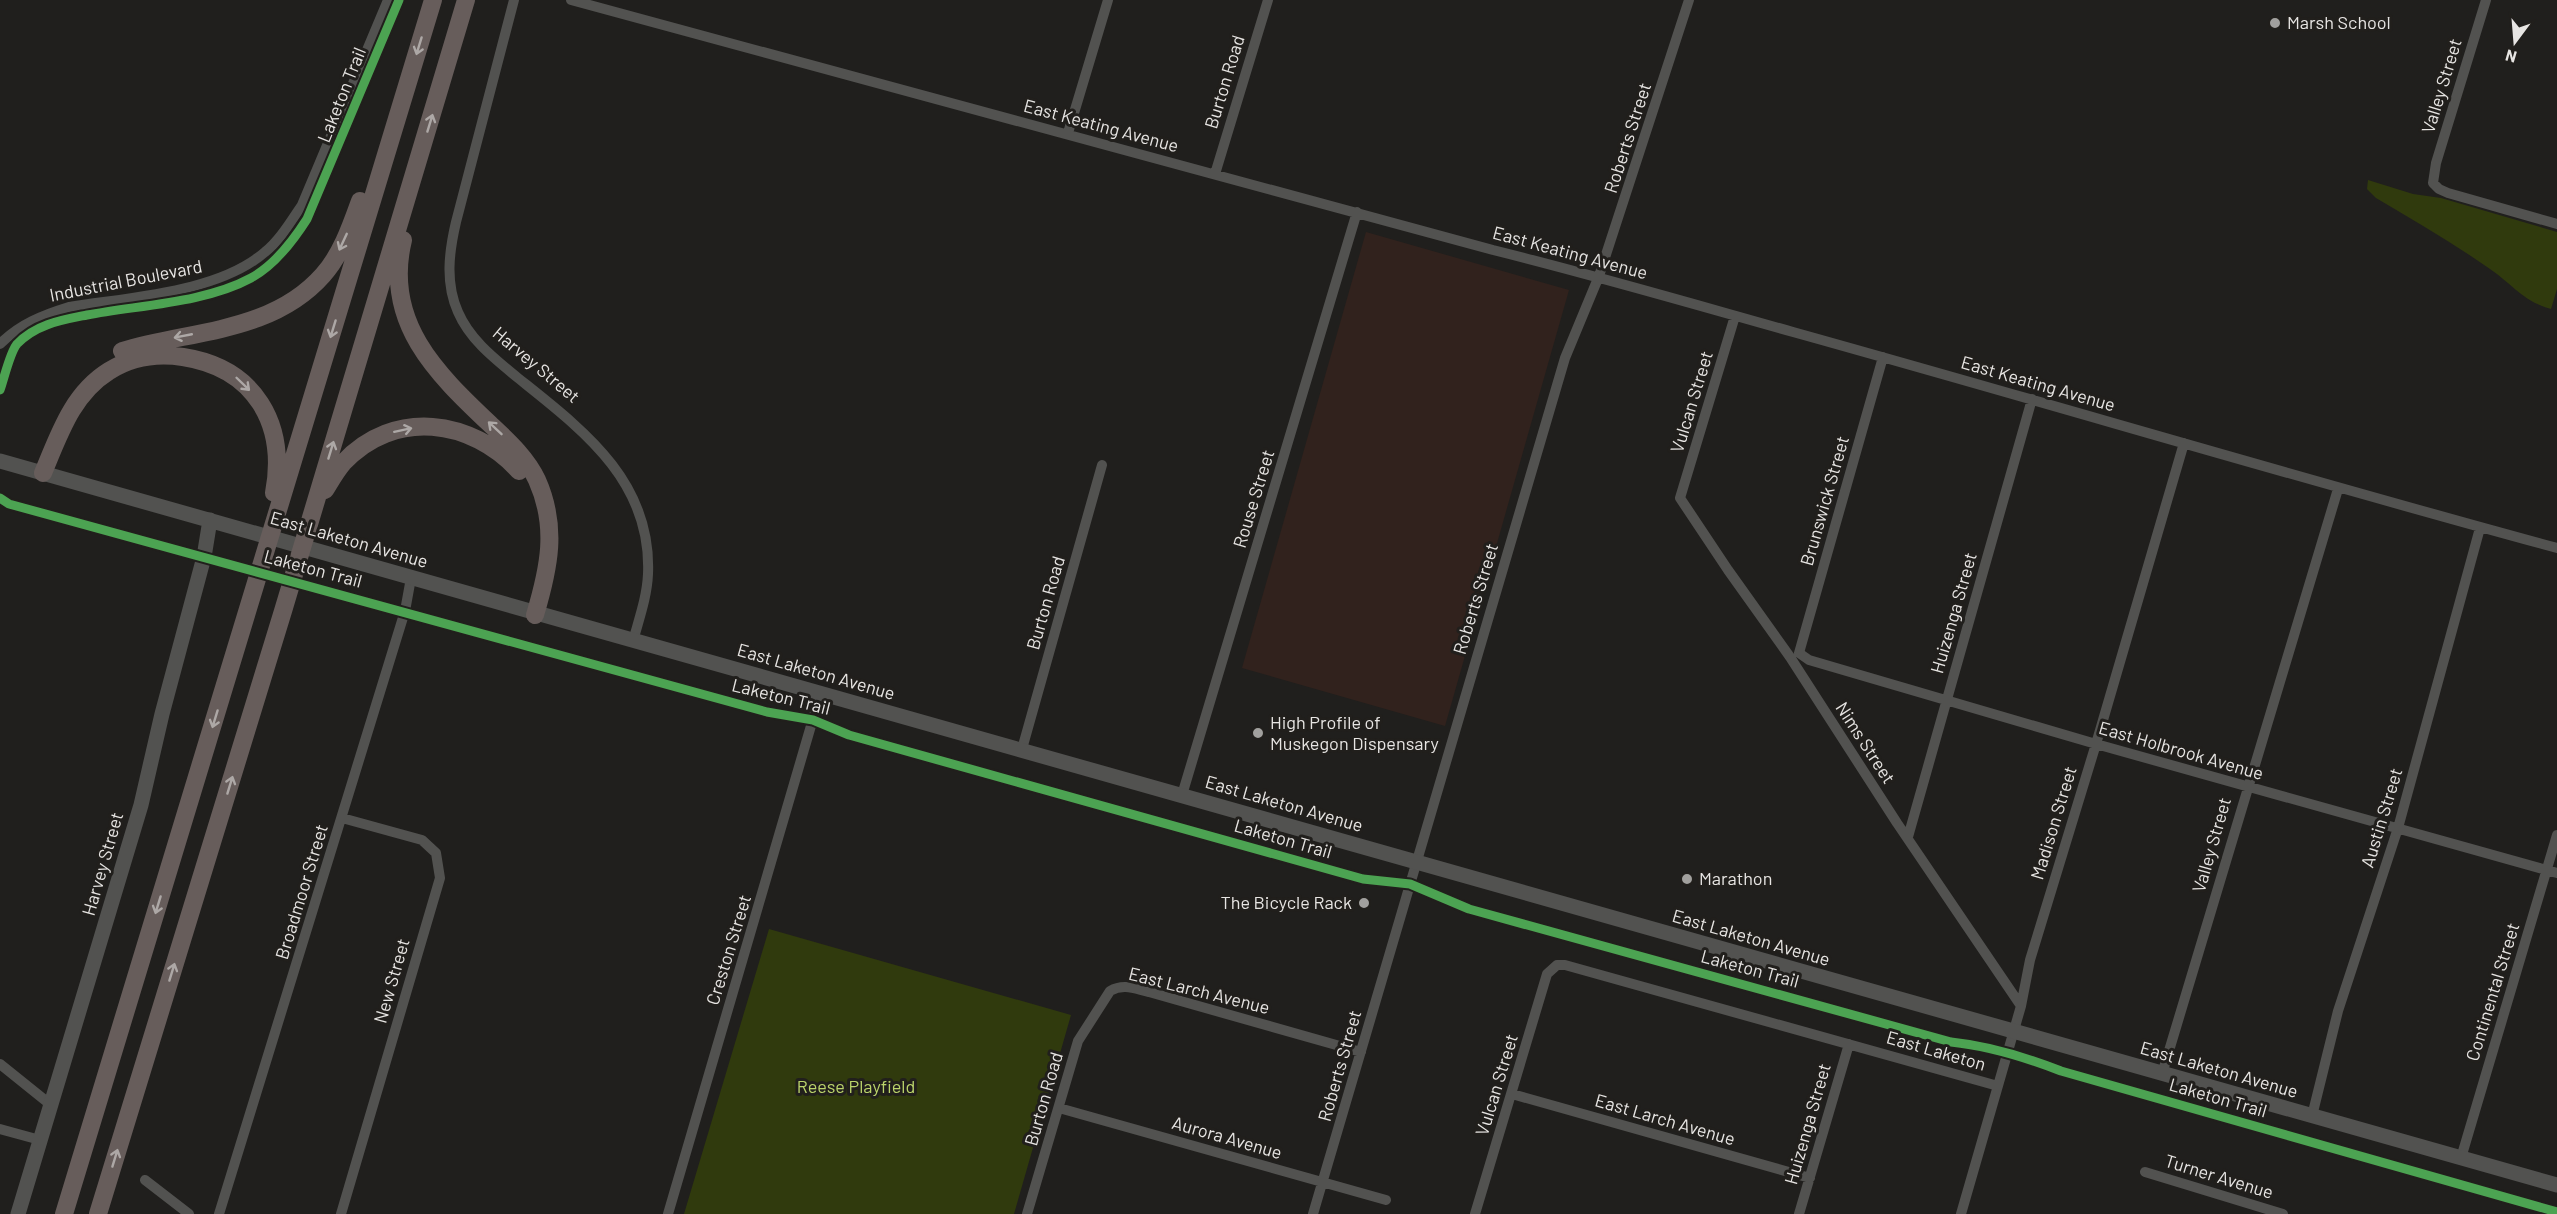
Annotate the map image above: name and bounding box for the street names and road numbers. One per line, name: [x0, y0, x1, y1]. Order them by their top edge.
street label: Burton Road: [1199, 32, 1249, 131]
street label: Valley Street: [2416, 36, 2466, 136]
street label: Laketon Trail: [312, 44, 370, 145]
street label: Roberts Street: [1599, 80, 1655, 196]
street label: East Keating Avenue: [1021, 94, 1181, 156]
street label: East Keating Avenue: [1490, 221, 1650, 283]
street label: Industrial Boulevard: [48, 254, 204, 306]
street label: Harvey Street: [489, 322, 585, 407]
street label: Vulcan Street: [1665, 348, 1717, 455]
street label: East Keating Avenue: [1959, 350, 2118, 416]
street label: Brunswick Street: [1795, 433, 1853, 568]
street label: Rouse Street: [1228, 447, 1278, 550]
street label: East Laketon Avenue: [268, 506, 431, 572]
street label: Roberts Street: [1448, 541, 1502, 657]
street label: Laketon Trail: [262, 544, 365, 592]
street label: Huizenga Street: [1925, 550, 1981, 676]
street label: Burton Road: [1021, 553, 1069, 652]
street label: East Laketon Avenue: [735, 638, 898, 704]
street label: Laketon Trail: [730, 673, 833, 719]
street label: Nims Street: [1831, 697, 1900, 787]
street label: East Holbrook Avenue: [2096, 716, 2266, 784]
street label: Madison Street: [2025, 763, 2081, 882]
street label: Austin Street: [2355, 765, 2407, 870]
street label: East Laketon Avenue: [1203, 770, 1366, 836]
street label: Valley Street: [2187, 795, 2235, 895]
street label: Harvey Street: [77, 809, 127, 918]
street label: Laketon Trail: [1232, 814, 1335, 862]
street label: Broadmoor Street: [270, 821, 332, 962]
street label: Creston Street: [701, 892, 755, 1007]
street label: East Laketon Avenue: [1670, 904, 1833, 970]
street label: Continental Street: [2461, 920, 2523, 1063]
street label: New Street: [368, 936, 414, 1026]
street label: Laketon Trail: [1699, 944, 1802, 992]
street label: East Larch Avenue: [1126, 962, 1272, 1018]
street label: Roberts Street: [1313, 1008, 1365, 1124]
street label: East Laketon: [1884, 1025, 1988, 1075]
street label: Vulcan Street: [1470, 1031, 1522, 1138]
street label: East Laketon Avenue: [2138, 1036, 2301, 1102]
street label: Burton Road: [1019, 1049, 1067, 1148]
street label: Huizenga Street: [1779, 1061, 1835, 1187]
street label: Laketon Trail: [2167, 1073, 2270, 1121]
street label: East Larch Avenue: [1593, 1089, 1738, 1150]
street label: Aurora Avenue: [1170, 1111, 1285, 1163]
street label: Turner Avenue: [2162, 1149, 2276, 1203]

